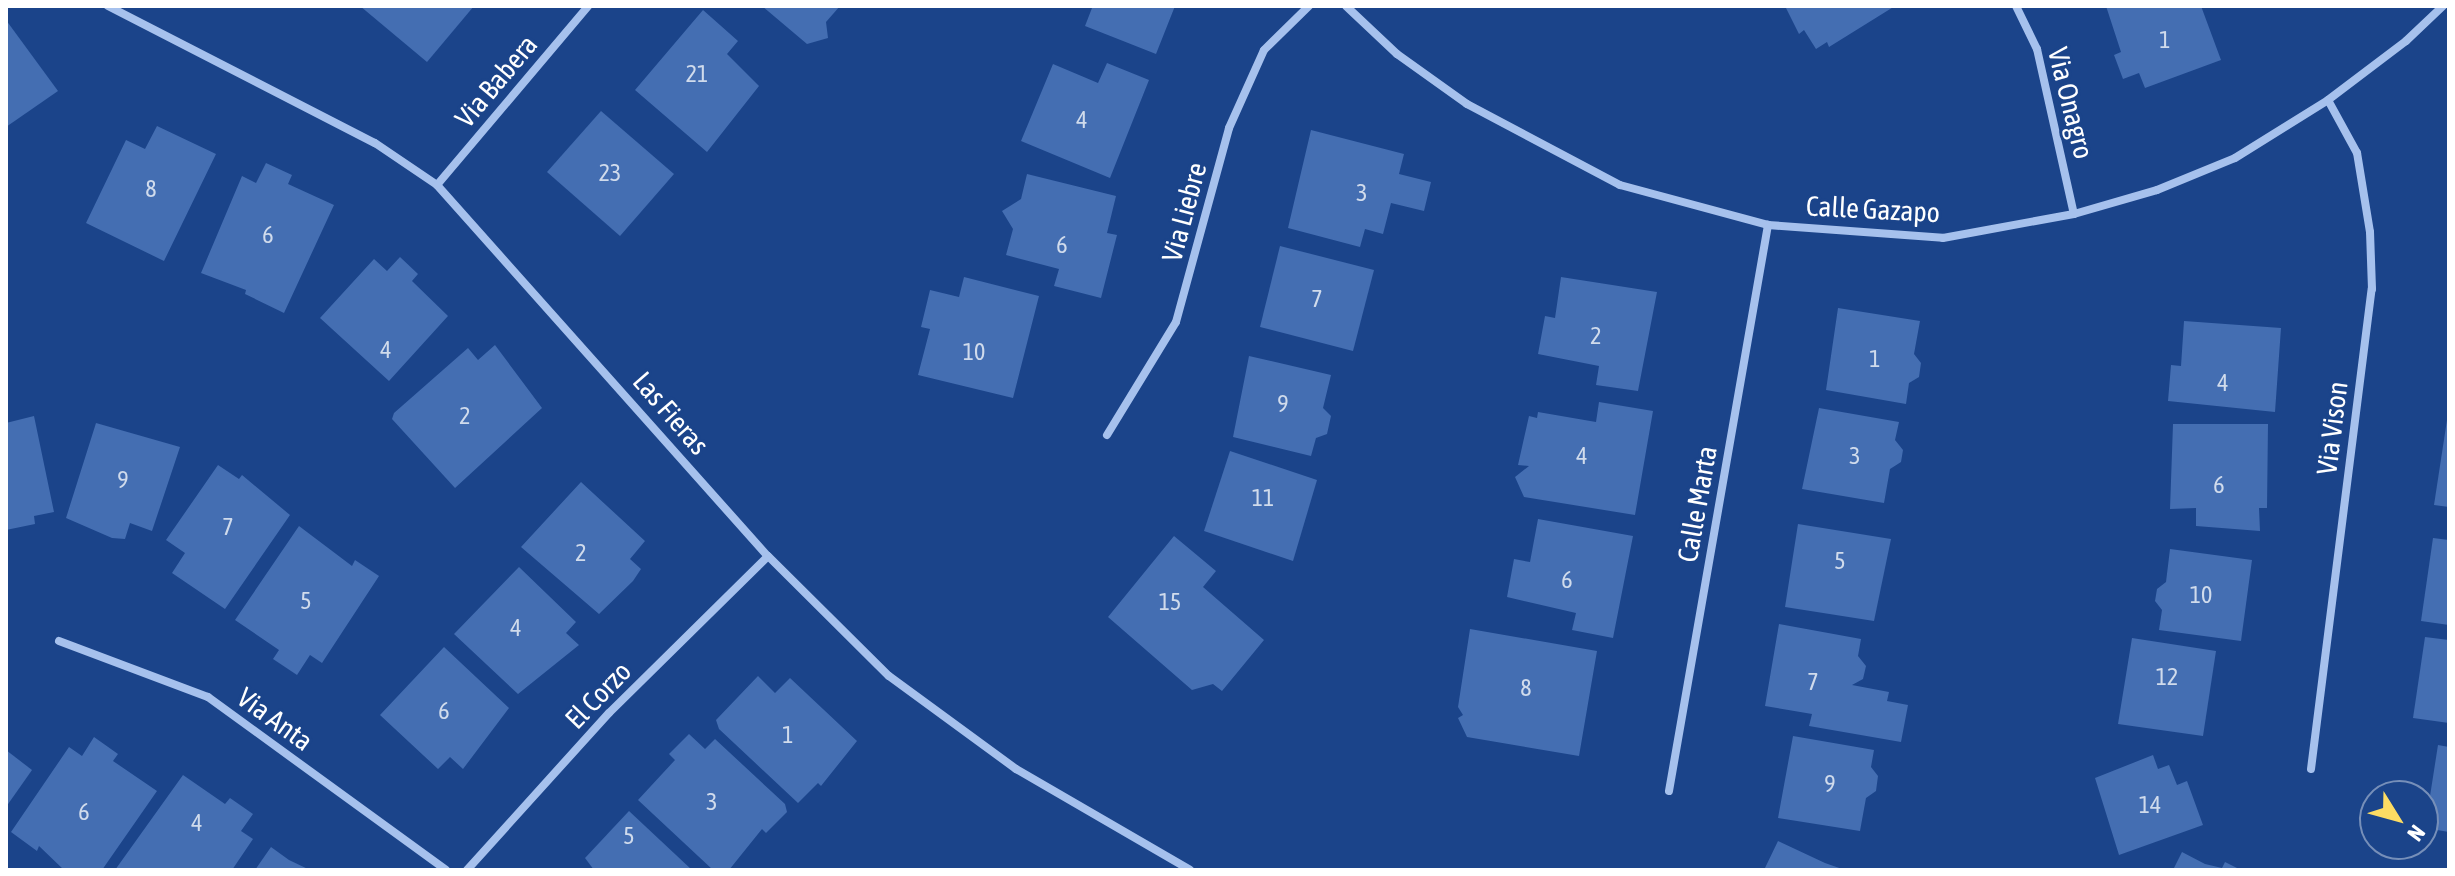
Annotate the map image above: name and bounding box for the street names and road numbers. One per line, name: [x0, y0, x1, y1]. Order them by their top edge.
street label: Via Babera: [448, 28, 544, 134]
street label: Via Onagro: [2041, 44, 2101, 162]
street label: Via Liebre: [1155, 159, 1213, 265]
street label: Calle Gazapo: [1805, 189, 1941, 229]
street label: Las Fieras: [626, 365, 716, 461]
street label: Via Vison: [2310, 379, 2354, 477]
street label: Calle Marta: [1670, 443, 1724, 565]
street label: El Corzo: [558, 654, 638, 736]
street label: Via Anta: [231, 680, 319, 758]

